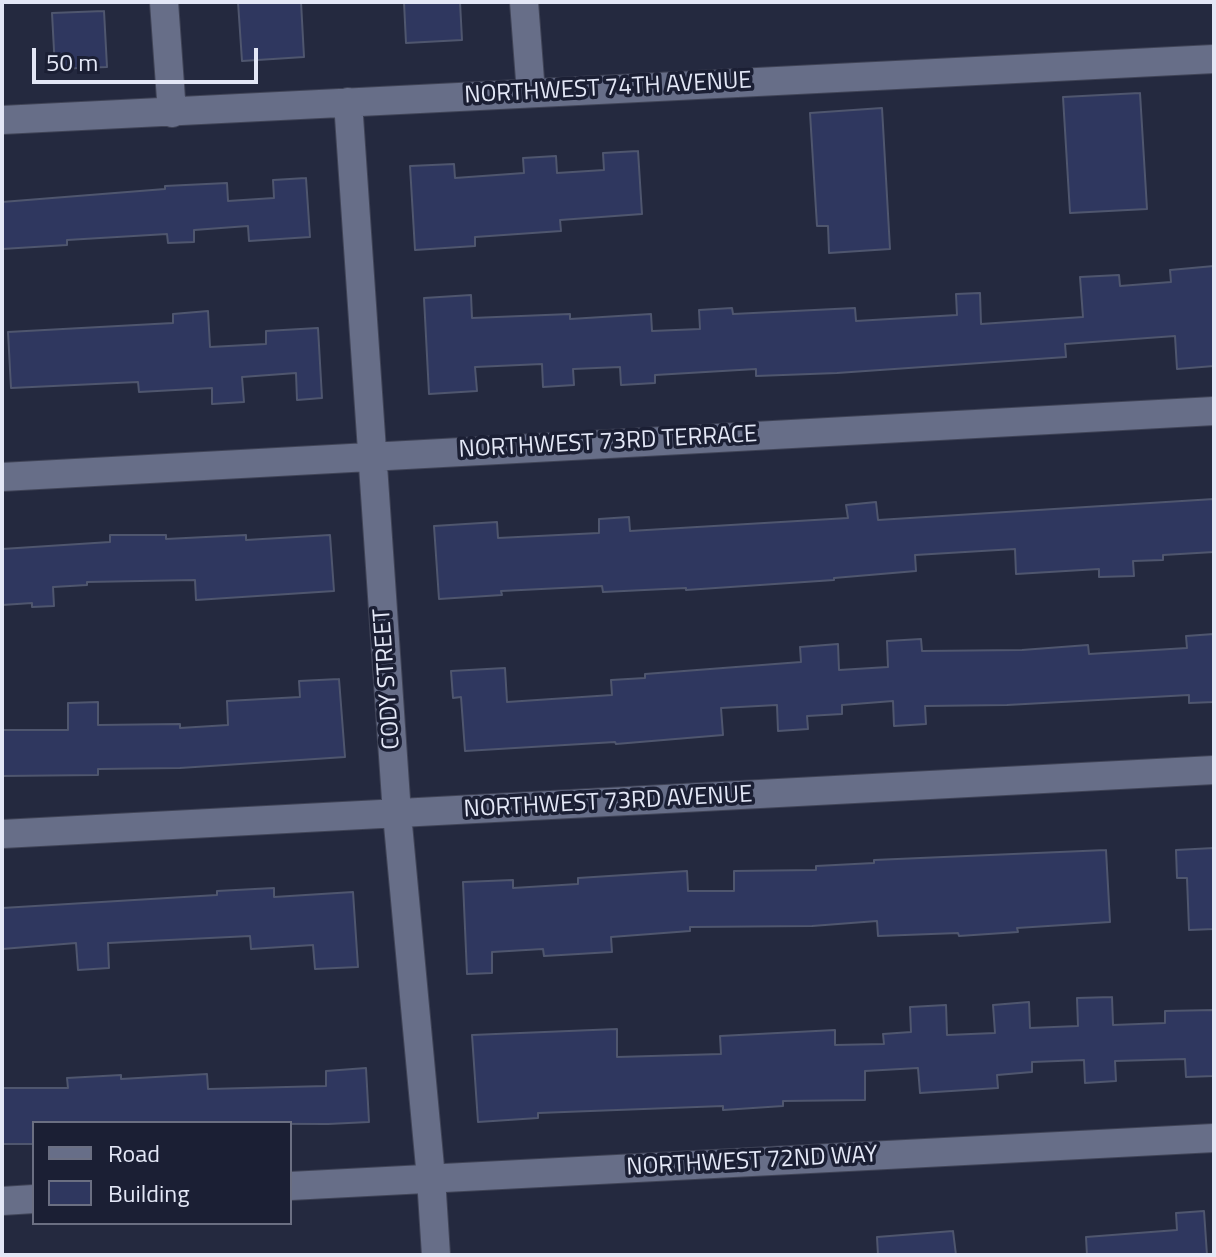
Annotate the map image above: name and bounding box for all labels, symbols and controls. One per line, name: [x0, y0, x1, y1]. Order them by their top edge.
scale bar: [36, 32, 262, 82]
text: 50 m: [46, 44, 98, 80]
street label: NORTHWEST 74TH AVENUE: [464, 67, 752, 111]
street label: NORTHWEST 73RD TERRACE: [458, 421, 758, 465]
street label: CODY STREET: [369, 608, 407, 750]
street label: NORTHWEST 73RD AVENUE: [463, 781, 753, 825]
legend: [32, 1121, 292, 1225]
text: Road: [108, 1135, 160, 1171]
street label: NORTHWEST 72ND WAY: [626, 1141, 878, 1183]
text: Building: [108, 1175, 190, 1211]

